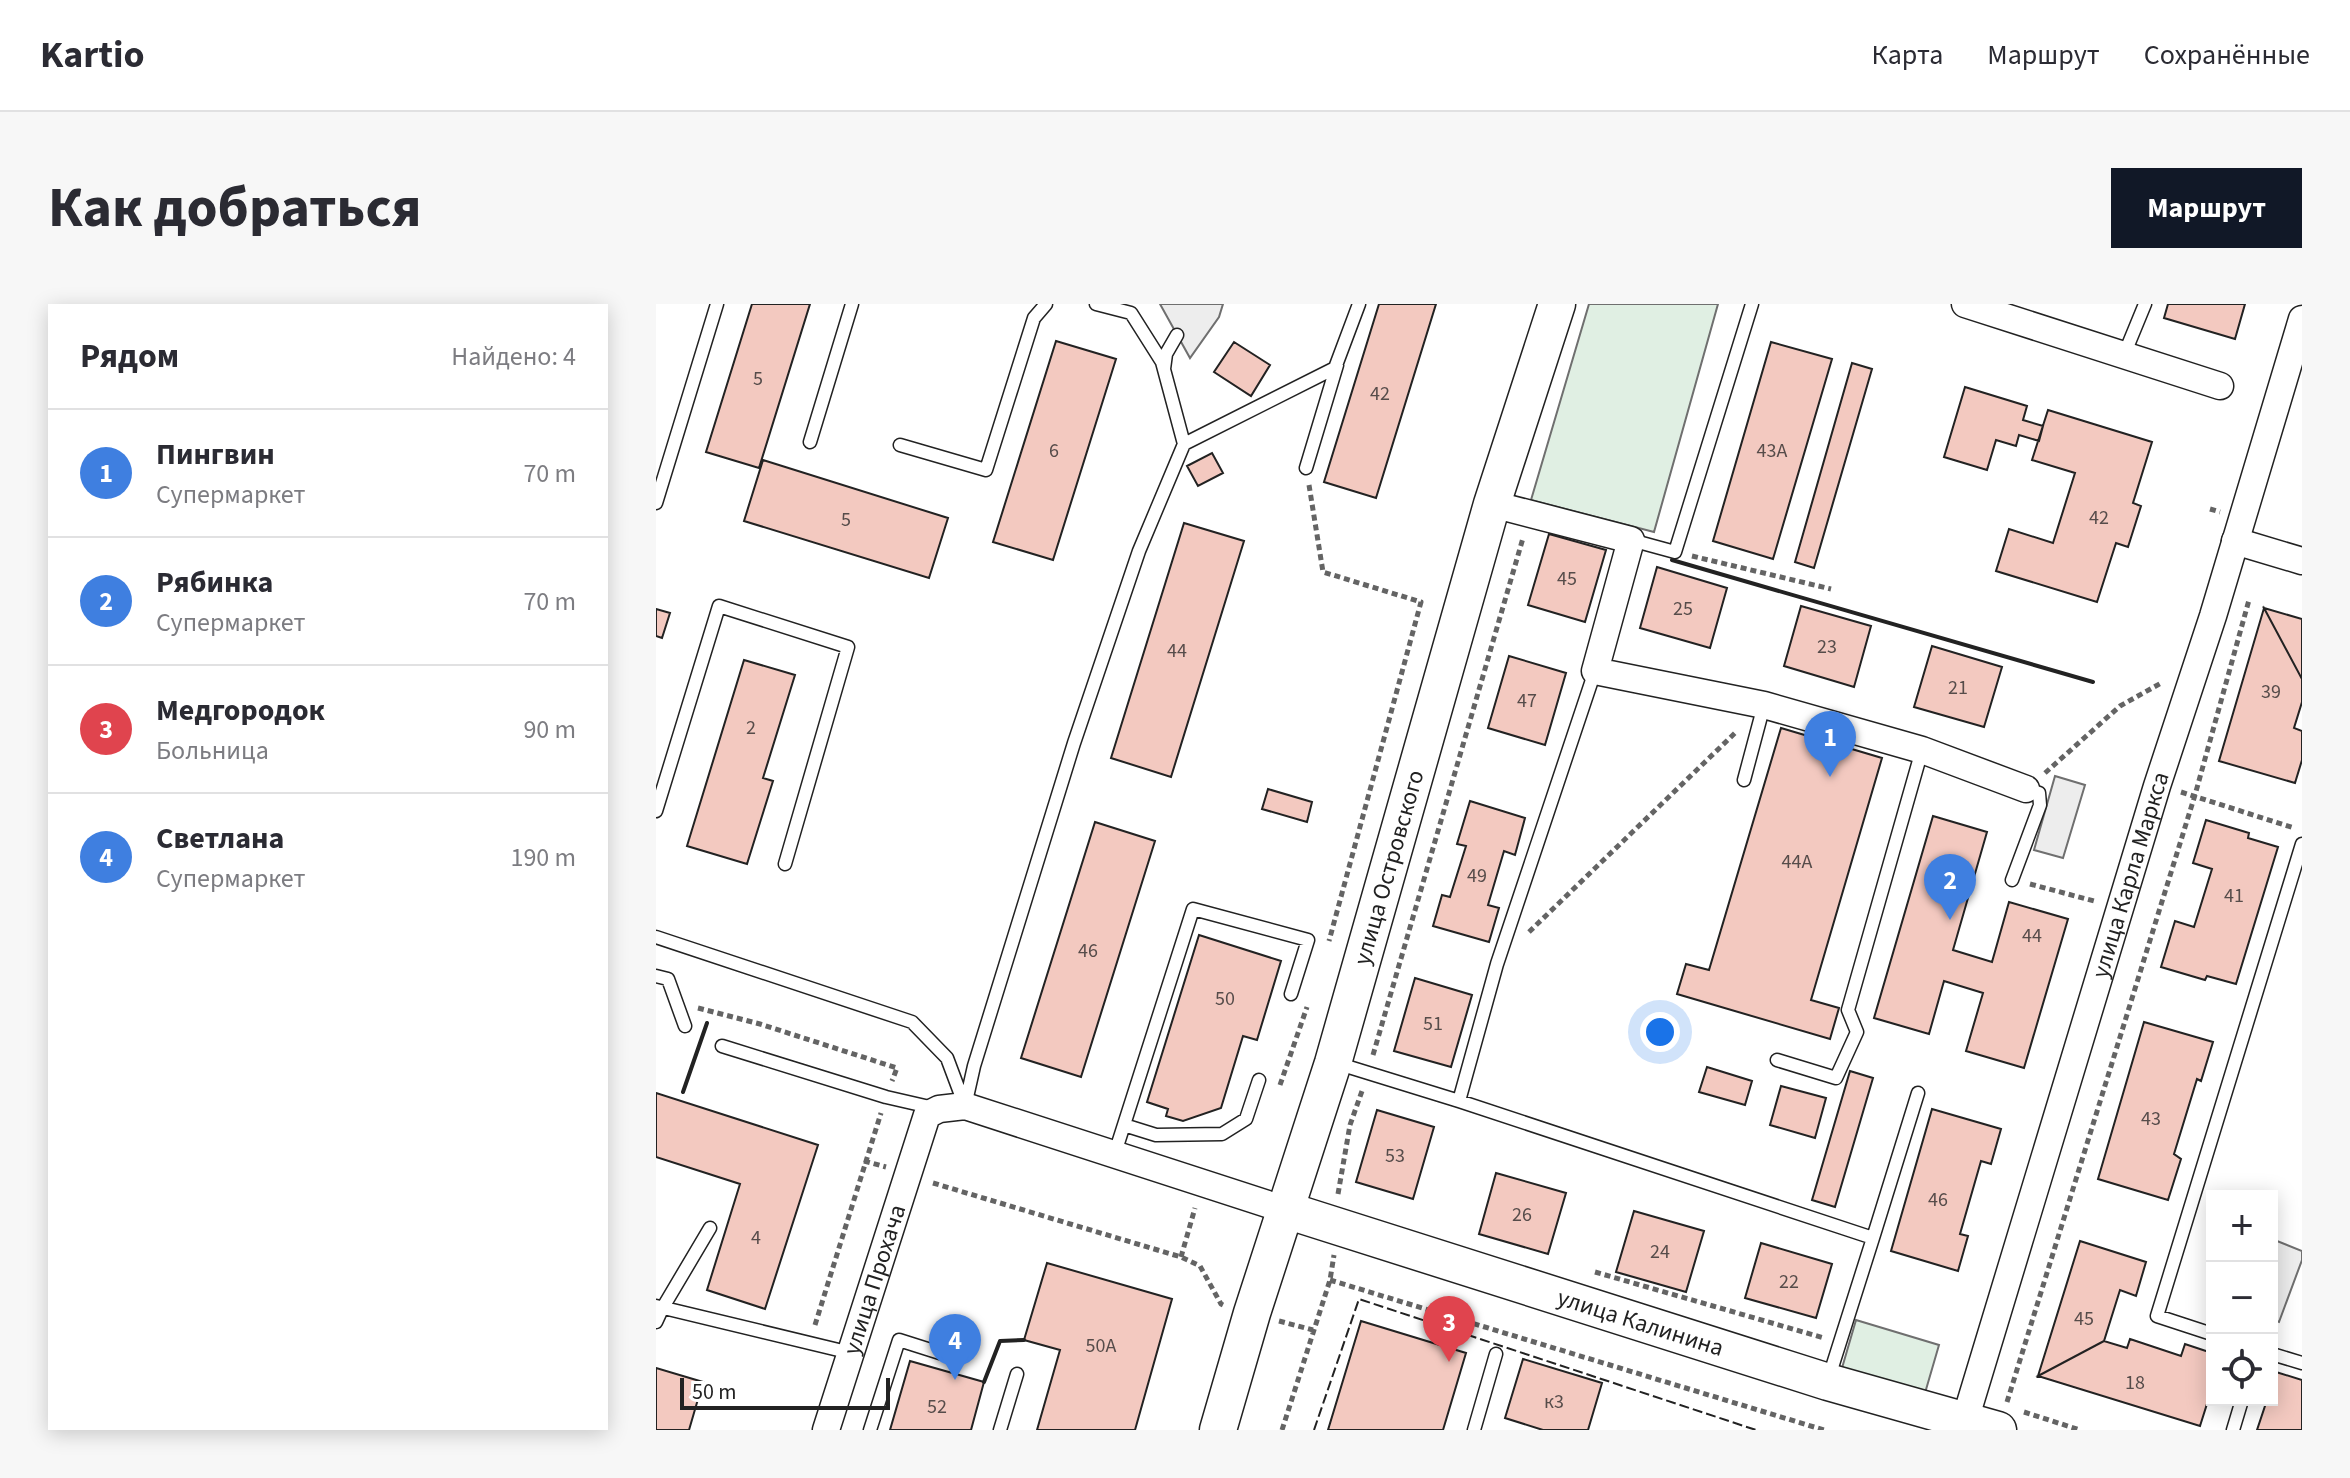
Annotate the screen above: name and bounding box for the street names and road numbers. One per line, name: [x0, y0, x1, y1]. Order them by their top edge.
street label: улица Островского: [1345, 766, 1433, 969]
street label: улица Карла Маркса: [2083, 767, 2179, 982]
street label: улица Прохача: [834, 1200, 915, 1359]
street label: улица Калинина: [1553, 1280, 1728, 1366]

